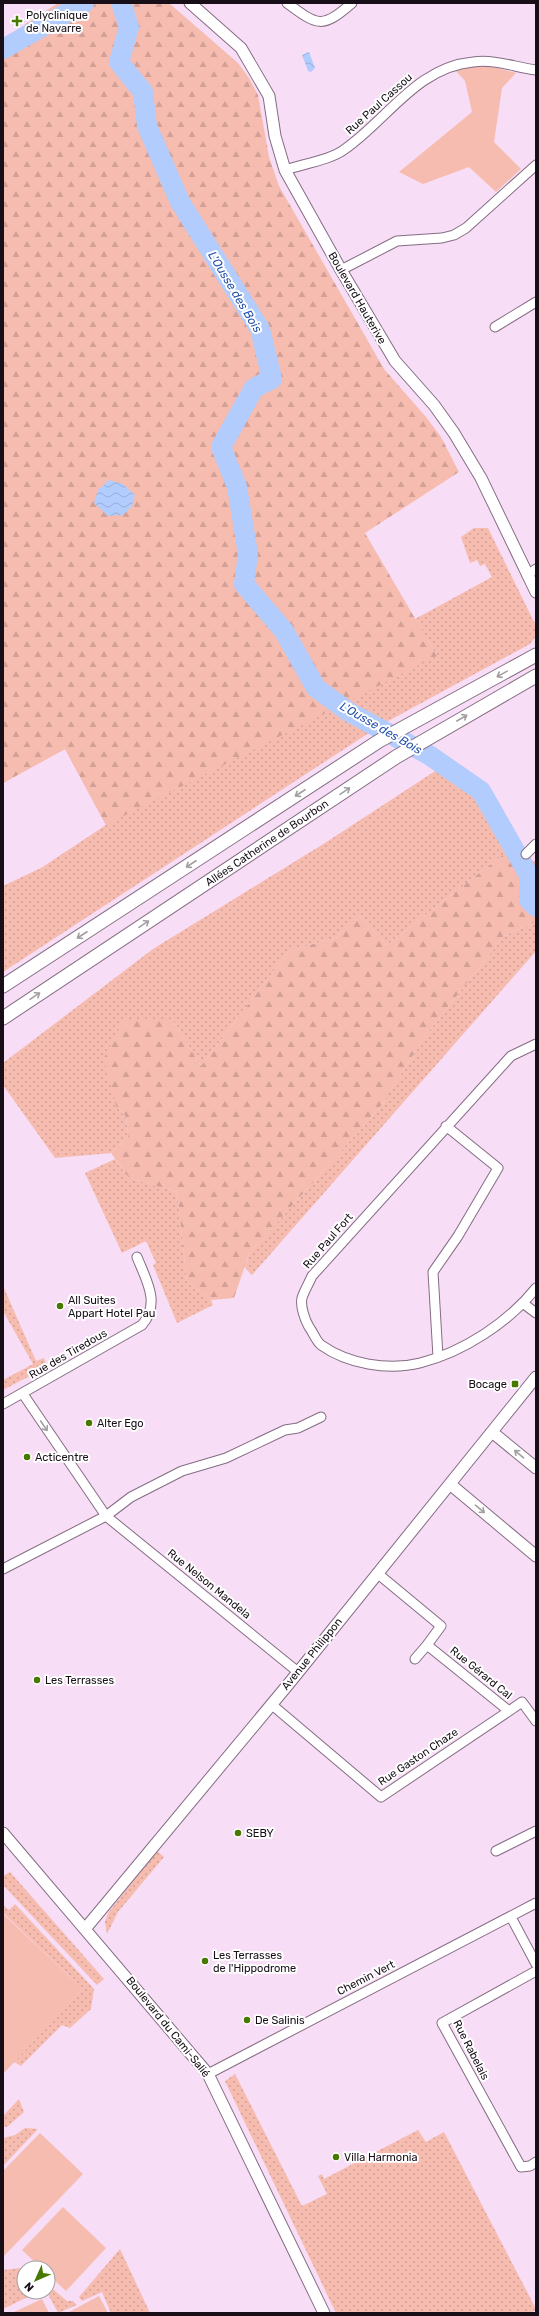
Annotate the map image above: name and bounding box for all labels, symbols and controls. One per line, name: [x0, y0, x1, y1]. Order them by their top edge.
place label: Polyclinique de Navarre: [26, 9, 88, 35]
marker: Polyclinique de Navarre: [11, 15, 23, 27]
street label: Rue Paul Cassou: [343, 71, 415, 137]
water label: L'Ousse des Bois: [205, 249, 265, 335]
street label: Boulevard Hauterive: [325, 250, 389, 346]
one-way arrow: [496, 671, 508, 678]
water label: L'Ousse des Bois: [338, 699, 424, 757]
one-way arrow: [456, 714, 468, 722]
one-way arrow: [340, 786, 351, 795]
one-way arrow: [295, 789, 306, 797]
street label: Allées Catherine de Bourbon: [203, 797, 331, 889]
one-way arrow: [186, 860, 197, 868]
one-way arrow: [138, 920, 150, 928]
one-way arrow: [77, 931, 88, 939]
one-way arrow: [30, 992, 41, 1000]
street label: Rue Paul Fort: [301, 1210, 356, 1271]
place label: All Suites Appart Hotel Pau: [68, 1294, 155, 1320]
marker: All Suites Appart Hotel Pau: [55, 1301, 65, 1311]
street label: Rue des Tiredous: [27, 1326, 110, 1382]
place label: Bocage: [468, 1378, 507, 1391]
marker: Bocage: [510, 1379, 520, 1389]
place label: Alter Ego: [97, 1417, 144, 1430]
marker: Alter Ego: [84, 1418, 94, 1428]
one-way arrow: [40, 1421, 49, 1432]
one-way arrow: [513, 1449, 524, 1458]
place label: Acticentre: [35, 1451, 89, 1464]
marker: Acticentre: [22, 1452, 32, 1462]
one-way arrow: [474, 1504, 485, 1513]
street label: Rue Nelson Mandela: [165, 1546, 253, 1622]
street label: Avenue Philippon: [279, 1615, 345, 1693]
street label: Rue Gérard Cal: [447, 1644, 515, 1702]
place label: Les Terrasses: [45, 1674, 114, 1687]
marker: Les Terrasses: [32, 1675, 42, 1685]
street label: Rue Gaston Chaze: [376, 1725, 460, 1789]
place label: SEBY: [246, 1827, 274, 1840]
marker: SEBY: [233, 1828, 243, 1838]
place label: Les Terrasses de l'Hippodrome: [213, 1949, 296, 1975]
marker: Les Terrasses de l'Hippodrome: [200, 1956, 210, 1966]
street label: Chemin Vert: [335, 1958, 398, 1998]
street label: Boulevard du Cami-Salié: [123, 1974, 213, 2080]
place label: De Salinis: [255, 2014, 305, 2027]
marker: De Salinis: [242, 2015, 252, 2025]
street label: Rue Rabelais: [450, 2018, 492, 2083]
place label: Villa Harmonia: [344, 2151, 418, 2164]
marker: Villa Harmonia: [331, 2152, 341, 2162]
north arrow: [16, 2260, 56, 2300]
text: N: [22, 2279, 37, 2294]

